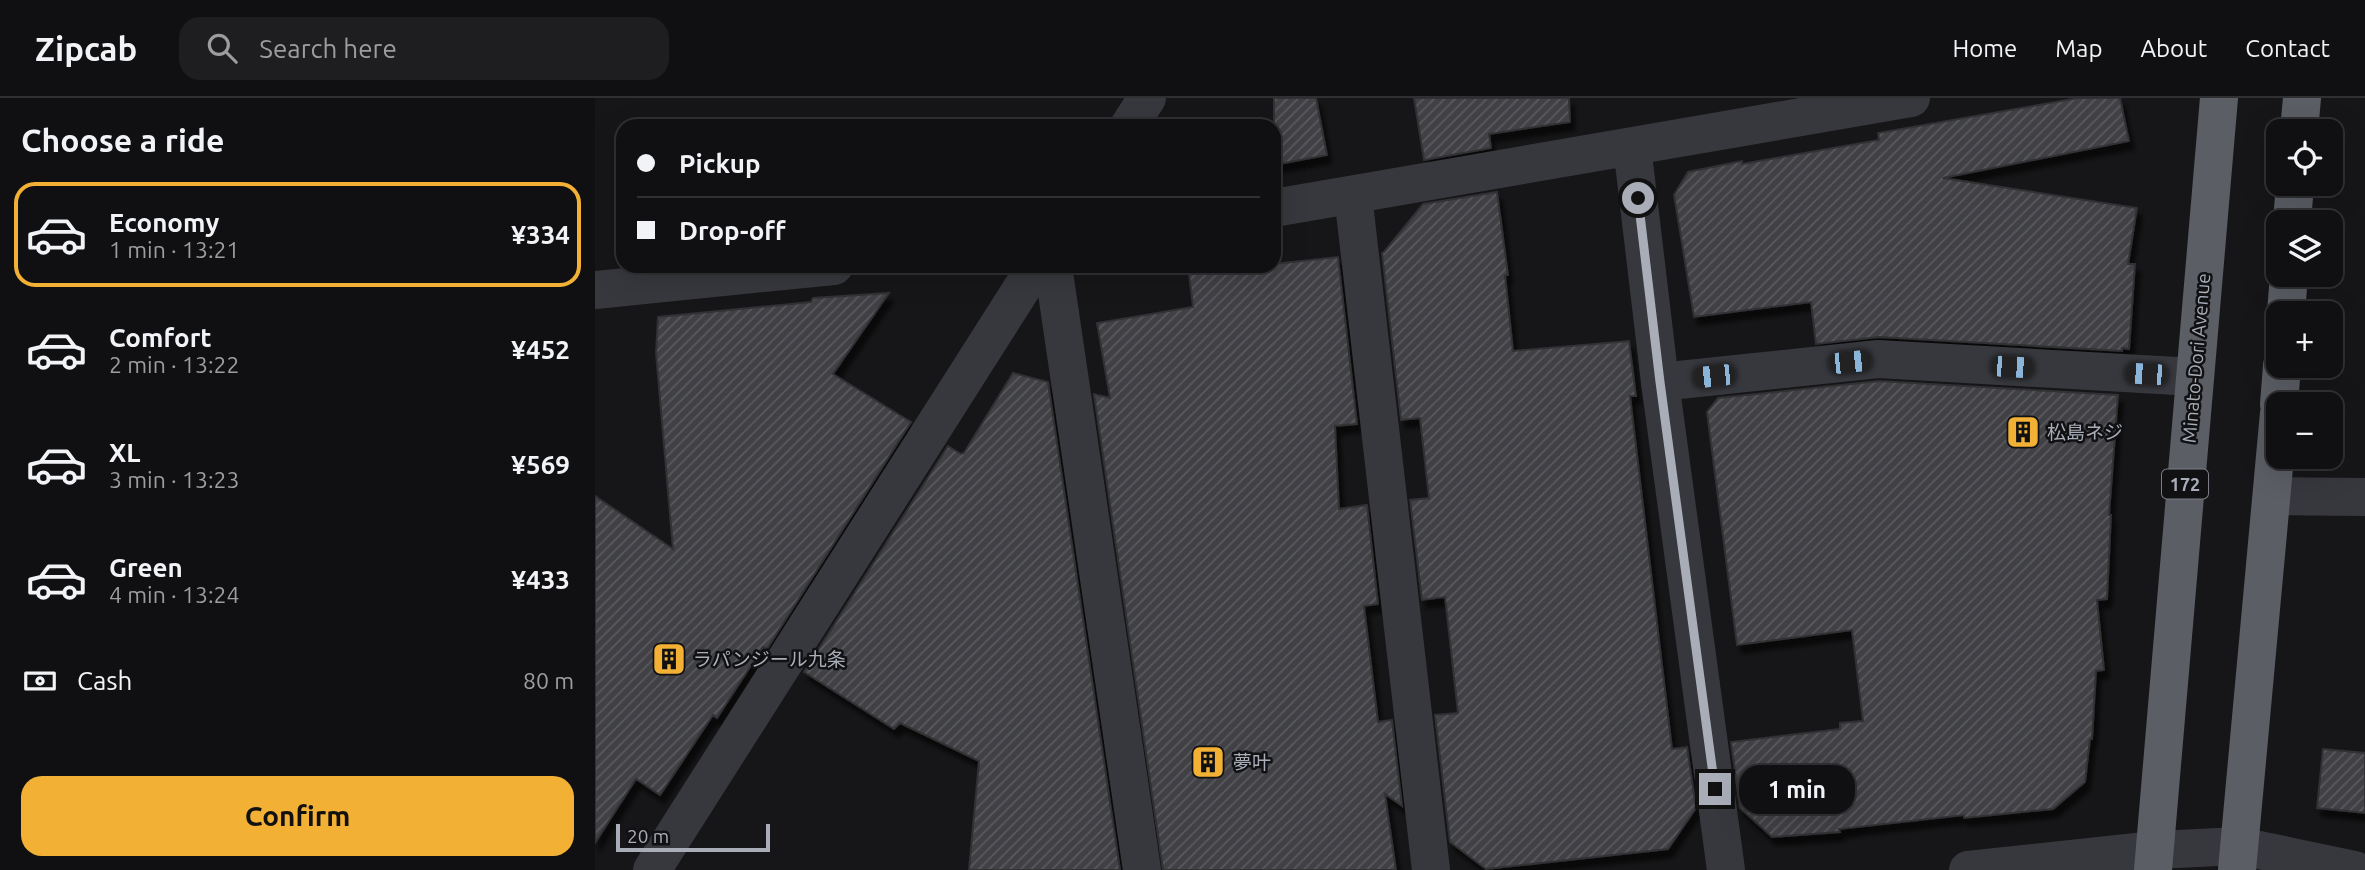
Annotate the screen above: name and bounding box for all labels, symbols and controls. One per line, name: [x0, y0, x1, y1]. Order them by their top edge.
search box: [179, 17, 669, 80]
icon: search: [203, 29, 241, 67]
text: Zipcab: [35, 30, 137, 67]
text: Search here: [259, 34, 397, 63]
text: Home: [1952, 35, 2017, 62]
text: Map: [2055, 35, 2102, 62]
text: About: [2140, 35, 2207, 62]
text: Contact: [2245, 35, 2330, 62]
map controls: [2266, 119, 2343, 469]
button: locate: [2266, 119, 2343, 196]
text: Choose a ride: [21, 122, 224, 158]
text: Pickup: [679, 149, 761, 178]
route start: [1622, 182, 1654, 214]
icon: car: [25, 203, 88, 266]
text: Economy: [109, 208, 219, 237]
button: layers: [2266, 210, 2343, 287]
text: Drop-off: [679, 216, 786, 245]
text: ¥334: [511, 220, 570, 249]
text: 1 min · 13:21: [109, 237, 240, 262]
street label: Minato-Dori Avenue: [2178, 272, 2214, 444]
button: +: [2266, 301, 2343, 378]
icon: car: [25, 318, 88, 381]
text: Comfort: [109, 323, 212, 352]
text: ¥452: [511, 335, 570, 364]
car: [1829, 349, 1872, 375]
text: 2 min · 13:22: [109, 352, 240, 377]
car: [1991, 355, 2034, 379]
car: [2125, 362, 2168, 386]
car: [1693, 363, 1736, 389]
button: −: [2266, 392, 2343, 469]
building icon: 松島ネジ: [2004, 413, 2042, 451]
place label: 松島ネジ: [2047, 421, 2123, 443]
icon: car: [25, 433, 88, 496]
text: XL: [109, 438, 140, 467]
text: ¥569: [511, 450, 570, 479]
text: 3 min · 13:23: [109, 467, 240, 492]
road number: 172: [2162, 470, 2208, 498]
icon: car: [25, 548, 88, 611]
text: Green: [109, 553, 183, 582]
text: ¥433: [511, 565, 570, 594]
text: 4 min · 13:24: [109, 582, 240, 607]
building icon: ラパンジール九条: [650, 640, 688, 678]
place label: ラパンジール九条: [693, 648, 846, 670]
icon: cash: [21, 662, 59, 700]
text: Cash: [77, 666, 132, 695]
text: 80 m: [523, 668, 574, 693]
building icon: 夢叶: [1189, 743, 1227, 781]
place label: 夢叶: [1233, 751, 1271, 773]
callout: 1 min: [1739, 764, 1855, 814]
route end: [1699, 773, 1731, 805]
button: Confirm: [21, 776, 574, 856]
text: 1 min: [1768, 777, 1826, 802]
scale bar: [616, 821, 770, 853]
text: 20 m: [627, 825, 669, 847]

